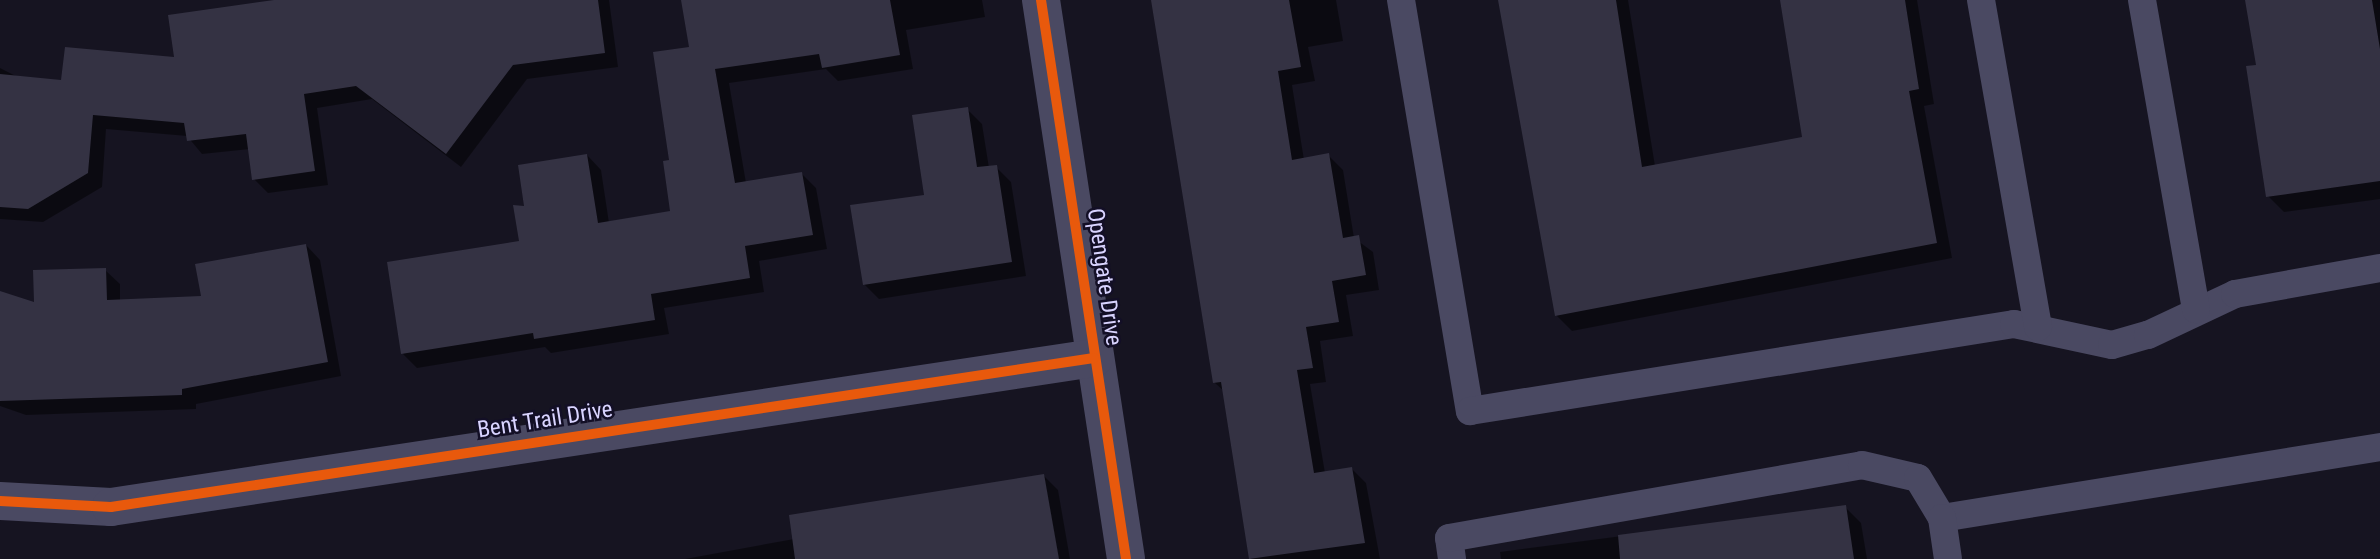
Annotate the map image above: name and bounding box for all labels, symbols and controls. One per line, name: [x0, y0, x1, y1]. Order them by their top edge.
street label: Opengate Drive: [1081, 207, 1127, 347]
street label: Bent Trail Drive: [475, 396, 615, 444]

